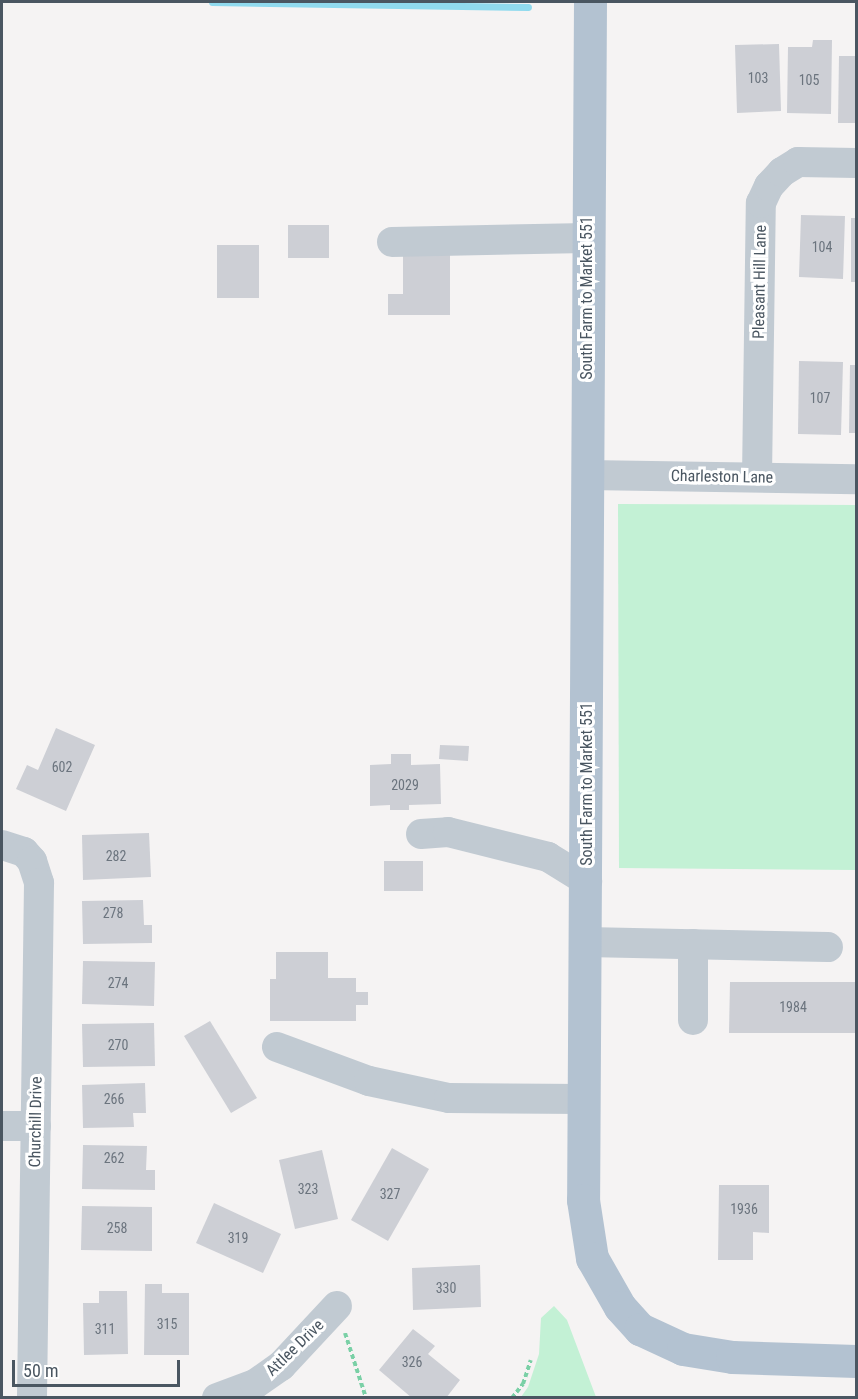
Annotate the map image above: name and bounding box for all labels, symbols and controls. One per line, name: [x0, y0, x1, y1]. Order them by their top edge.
house number: 103: [748, 70, 768, 86]
house number: 105: [799, 72, 819, 88]
street label: South Farm to Market 551: [577, 216, 597, 380]
street label: Pleasant Hill Lane: [749, 225, 771, 339]
house number: 104: [812, 239, 832, 255]
house number: 107: [810, 390, 830, 406]
street label: Charleston Lane: [671, 467, 773, 487]
street label: South Farm to Market 551: [577, 702, 597, 866]
house number: 602: [52, 759, 72, 775]
house number: 2029: [391, 777, 419, 793]
house number: 282: [106, 848, 126, 864]
house number: 278: [103, 905, 123, 921]
house number: 274: [108, 975, 128, 991]
house number: 1984: [779, 999, 807, 1015]
house number: 270: [108, 1037, 128, 1053]
street label: Churchill Drive: [26, 1076, 46, 1168]
house number: 266: [104, 1091, 124, 1107]
house number: 262: [104, 1150, 124, 1166]
house number: 323: [298, 1181, 318, 1197]
house number: 327: [380, 1186, 400, 1202]
house number: 1936: [730, 1201, 758, 1217]
house number: 258: [107, 1220, 127, 1236]
house number: 319: [228, 1230, 248, 1246]
house number: 330: [436, 1280, 456, 1296]
house number: 315: [157, 1316, 177, 1332]
street label: Attlee Drive: [262, 1316, 328, 1380]
house number: 311: [95, 1321, 115, 1337]
scale bar: [15, 1348, 183, 1386]
house number: 326: [402, 1354, 422, 1370]
text: 50 m: [23, 1360, 58, 1381]

